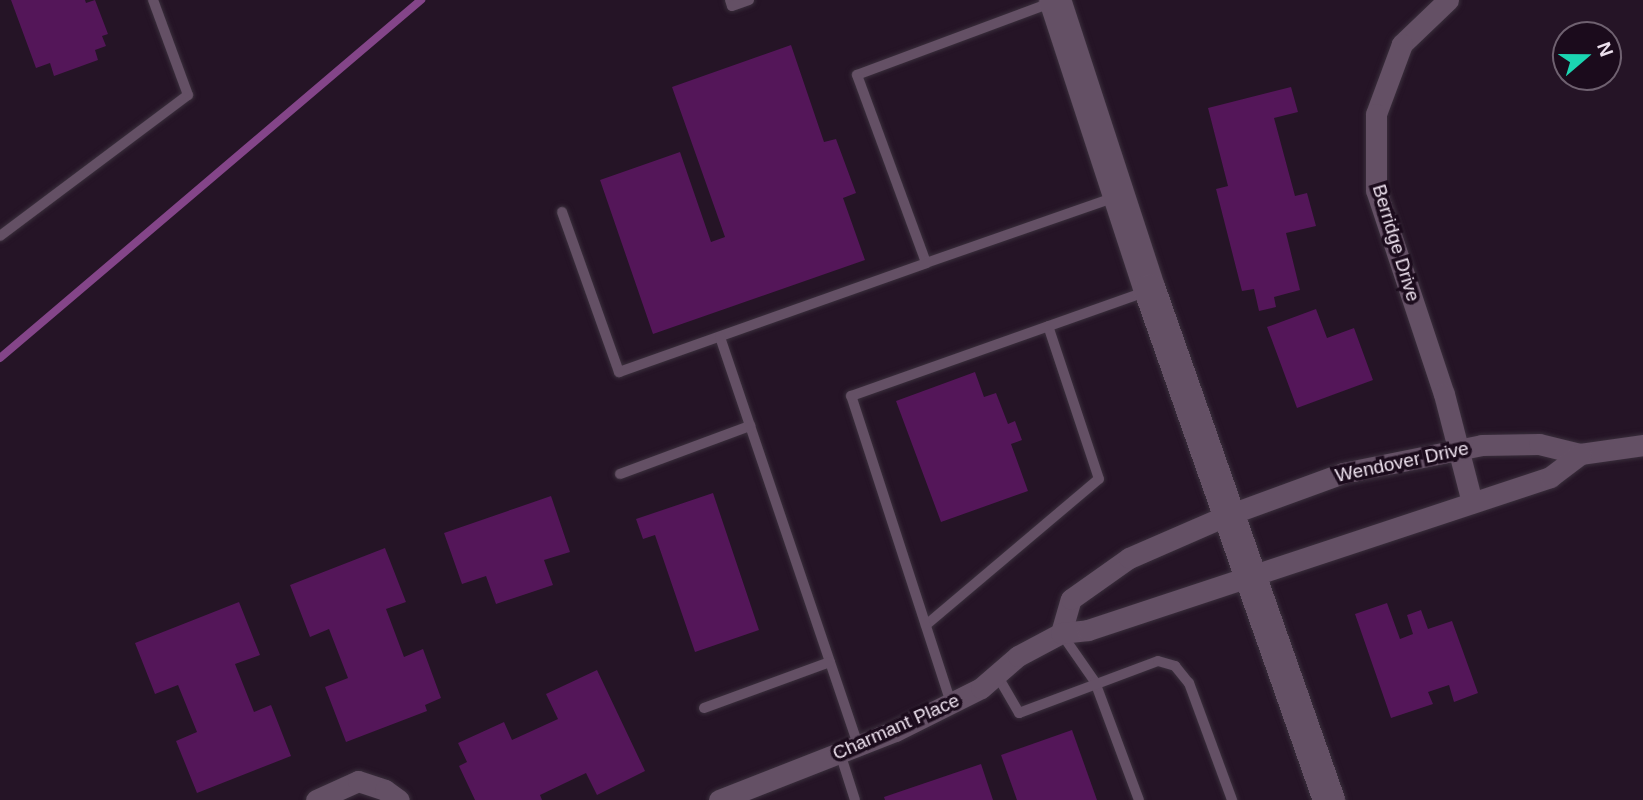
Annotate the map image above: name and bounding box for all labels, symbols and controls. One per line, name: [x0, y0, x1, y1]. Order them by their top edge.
north arrow: [1552, 21, 1622, 91]
text: N: [1593, 39, 1618, 59]
street label: Berridge Drive: [1367, 182, 1425, 304]
street label: Wendover Drive: [1333, 437, 1471, 487]
street label: Charmant Place: [829, 689, 963, 765]

